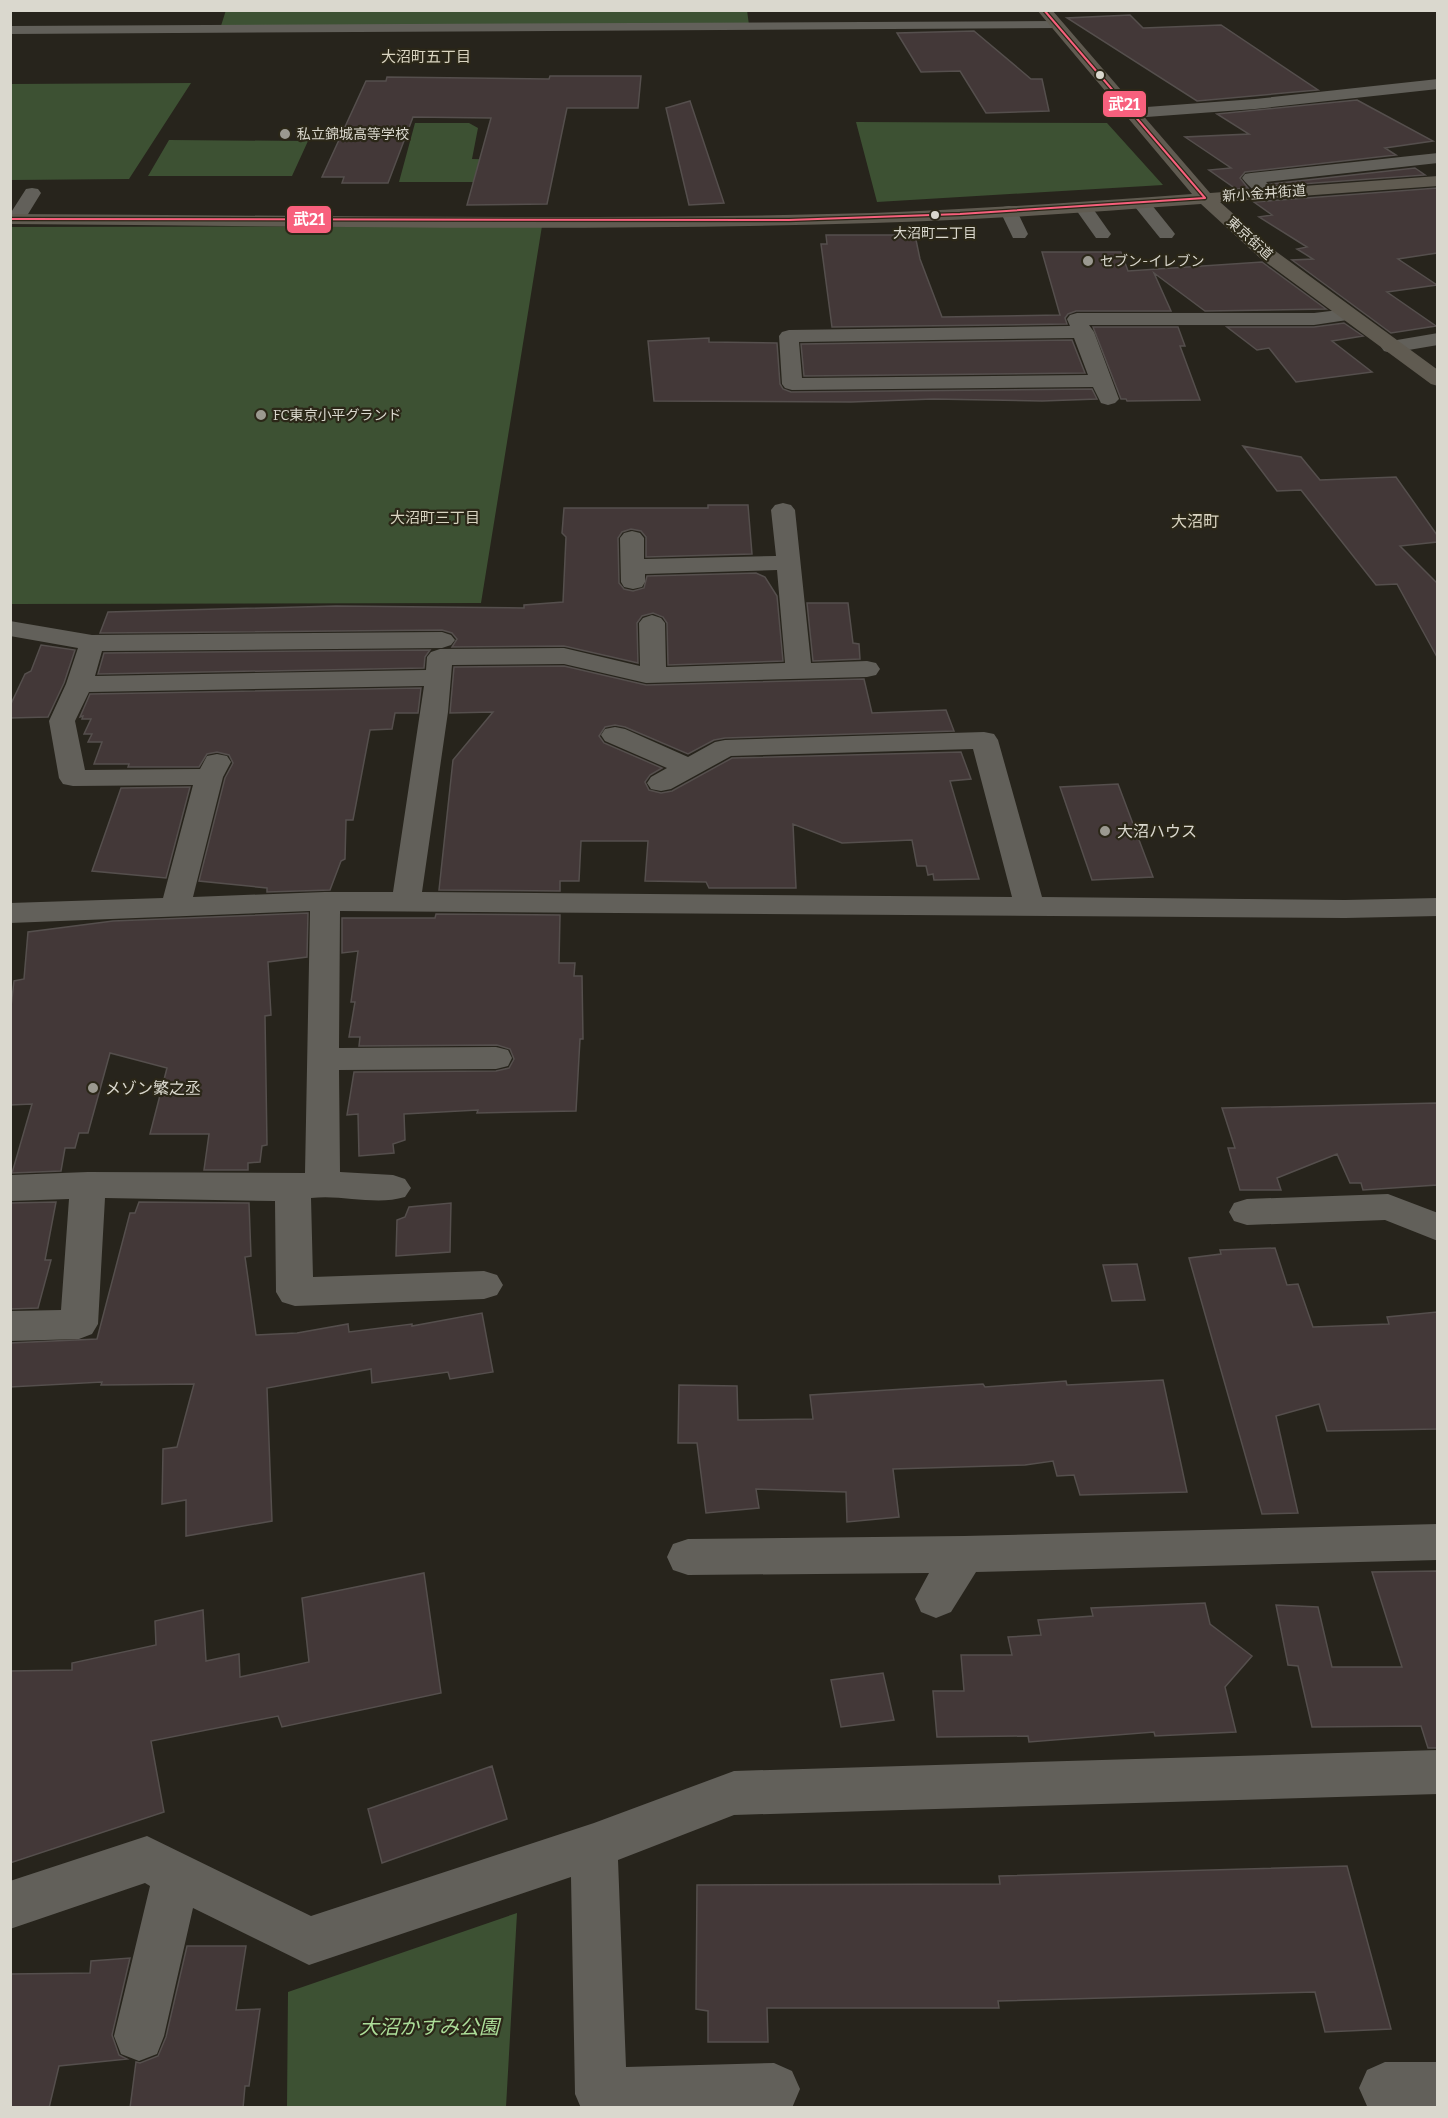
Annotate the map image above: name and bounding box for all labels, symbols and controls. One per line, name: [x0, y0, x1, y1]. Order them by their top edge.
district label: 大沼町五丁目: [381, 48, 471, 66]
unlabelled marker: [1094, 69, 1106, 81]
line badge: 武21: [1102, 90, 1147, 118]
text: 武21: [1108, 95, 1140, 114]
place label: 私立錦城高等学校: [297, 126, 409, 143]
marker: 私立錦城高等学校: [278, 127, 292, 141]
street label: 新小金井街道: [1222, 182, 1307, 205]
line badge: 武21: [286, 205, 332, 234]
marker: 大沼町二丁目: [929, 209, 941, 221]
text: 武21: [293, 210, 325, 229]
street label: 東京街道: [1223, 213, 1276, 263]
place label: 大沼町二丁目: [893, 225, 977, 242]
place label: セブン-イレブン: [1100, 253, 1204, 270]
marker: セブン-イレブン: [1081, 254, 1095, 268]
place label: FC東京小平グランド: [273, 407, 402, 424]
marker: FC東京小平グランド: [254, 408, 268, 422]
district label: 大沼町三丁目: [390, 509, 480, 527]
district label: 大沼町: [1171, 512, 1219, 531]
place label: 大沼ハウス: [1117, 822, 1197, 841]
marker: 大沼ハウス: [1098, 824, 1112, 838]
place label: メゾン繁之丞: [105, 1079, 201, 1098]
marker: メゾン繁之丞: [86, 1081, 100, 1095]
park label: 大沼かすみ公園: [359, 2015, 502, 2039]

